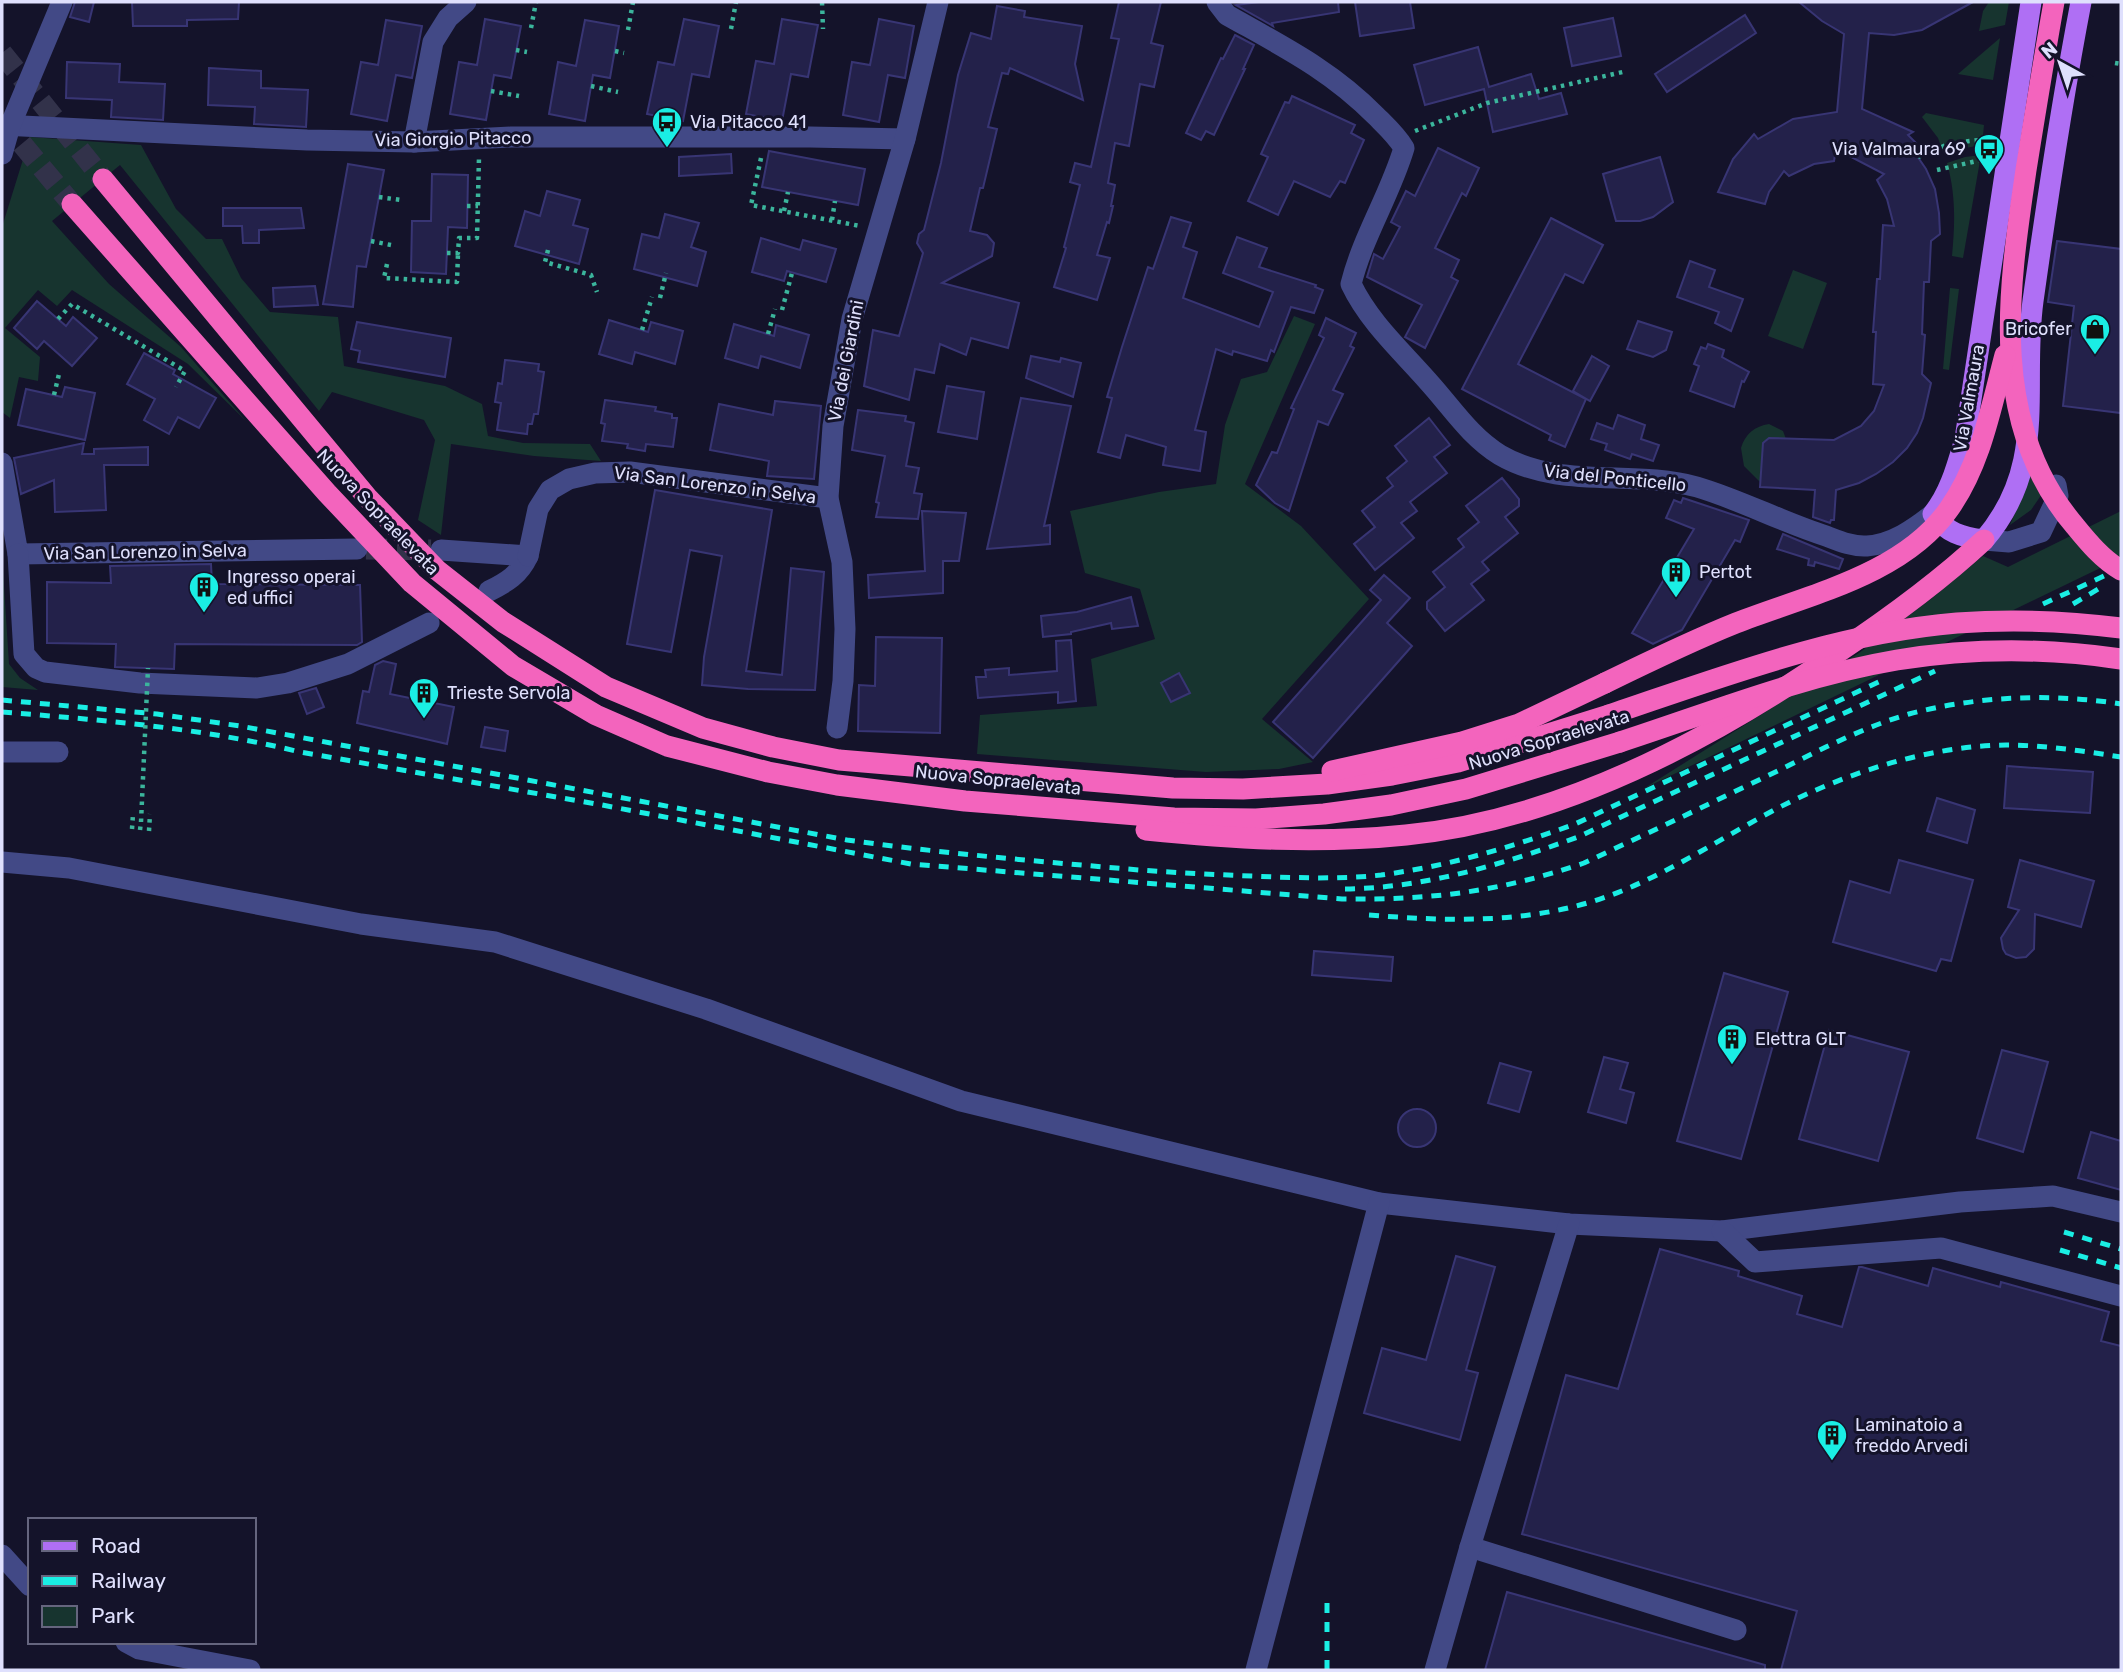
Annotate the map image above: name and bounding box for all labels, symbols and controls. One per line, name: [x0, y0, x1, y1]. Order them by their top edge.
north arrow: [2025, 28, 2095, 98]
text: N: [2037, 37, 2062, 64]
bus stop icon: Via Pitacco 41: [650, 105, 684, 149]
place label: Via Pitacco 41: [690, 111, 806, 133]
street label: Via Giorgio Pitacco: [374, 127, 532, 151]
bus stop icon: Via Valmaura 69: [1972, 132, 2006, 176]
place label: Via Valmaura 69: [1832, 138, 1966, 160]
street label: Via dei Giardini: [823, 298, 869, 424]
shop icon: Bricofer: [2078, 312, 2112, 356]
place label: Bricofer: [2005, 318, 2072, 340]
street label: Via Valmaura: [1949, 343, 1989, 453]
street label: Nuova Sopraelevata: [312, 444, 444, 580]
street label: Via del Ponticello: [1543, 460, 1687, 496]
street label: Via San Lorenzo in Selva: [613, 462, 817, 508]
street label: Via San Lorenzo in Selva: [43, 539, 247, 565]
building icon: Pertot: [1659, 555, 1693, 599]
place label: Pertot: [1699, 561, 1752, 583]
place label: Ingresso operai ed uffici: [227, 566, 356, 609]
building icon: Ingresso operai ed uffici: [187, 570, 221, 614]
building icon: Trieste Servola: [407, 676, 441, 720]
place label: Trieste Servola: [447, 682, 570, 704]
street label: Nuova Sopraelevata: [1466, 705, 1632, 775]
street label: Nuova Sopraelevata: [914, 760, 1082, 800]
building icon: Elettra GLT: [1715, 1022, 1749, 1066]
place label: Elettra GLT: [1755, 1028, 1846, 1050]
place label: Laminatoio a freddo Arvedi: [1855, 1414, 1968, 1457]
building icon: Laminatoio a freddo Arvedi: [1815, 1418, 1849, 1462]
legend: [28, 1518, 256, 1644]
text: Road: [91, 1533, 141, 1558]
text: Railway: [91, 1568, 166, 1593]
text: Park: [91, 1603, 135, 1628]

